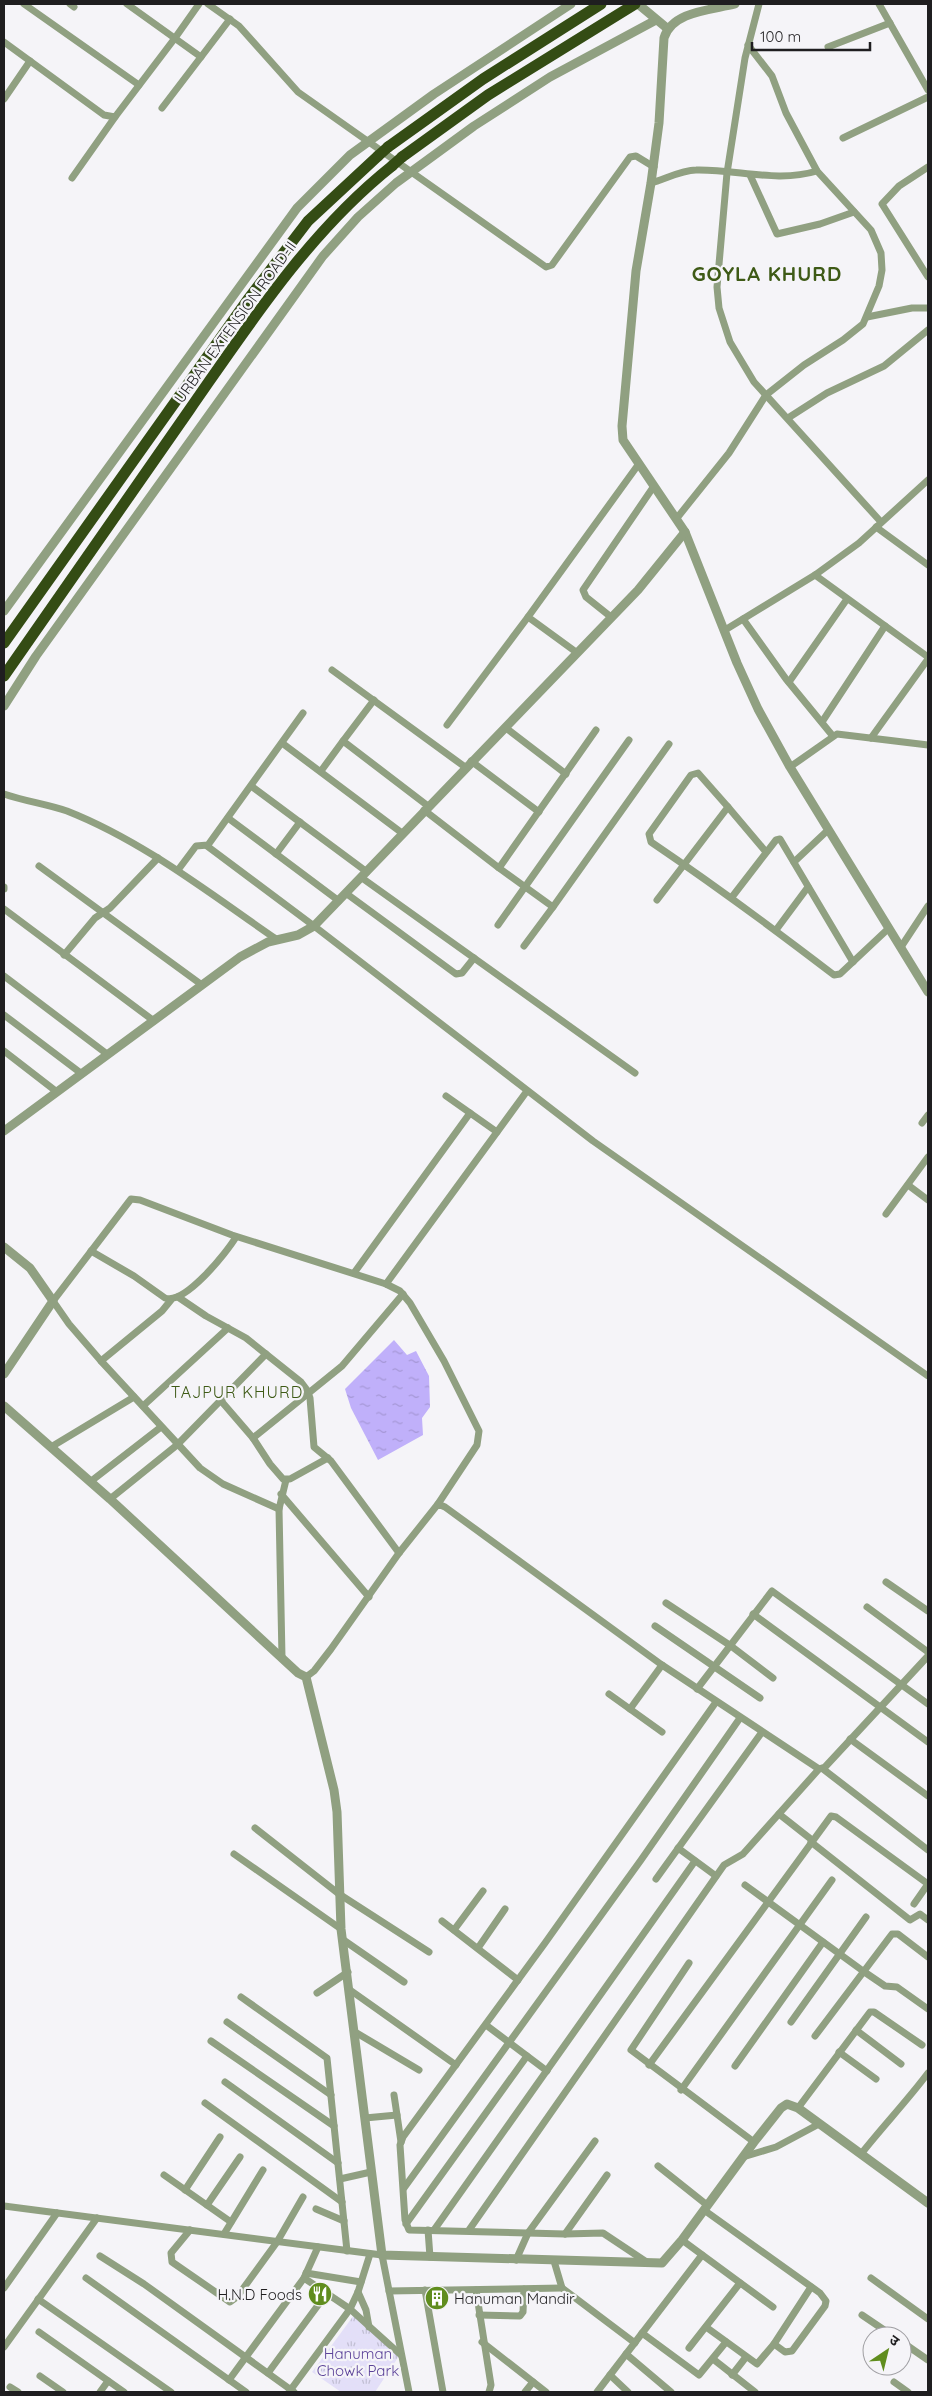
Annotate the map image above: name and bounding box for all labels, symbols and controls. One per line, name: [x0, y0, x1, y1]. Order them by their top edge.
scale bar: [752, 20, 870, 52]
text: 100 m: [760, 27, 801, 46]
street label: URBAN EXTENSION ROAD-II: [170, 237, 300, 407]
district label: GOYLA KHURD: [692, 261, 842, 286]
district label: TAJPUR KHURD: [171, 1382, 303, 1402]
restaurant icon: H.N.D Foods: [307, 2281, 333, 2307]
place label: H.N.D Foods: [217, 2285, 302, 2304]
building icon: Hanuman Mandir: [424, 2285, 450, 2311]
place label: Hanuman Mandir: [454, 2289, 575, 2308]
north arrow: [862, 2326, 912, 2376]
text: उ: [886, 2331, 904, 2351]
park label: Hanuman Chowk Park: [317, 2344, 399, 2380]

